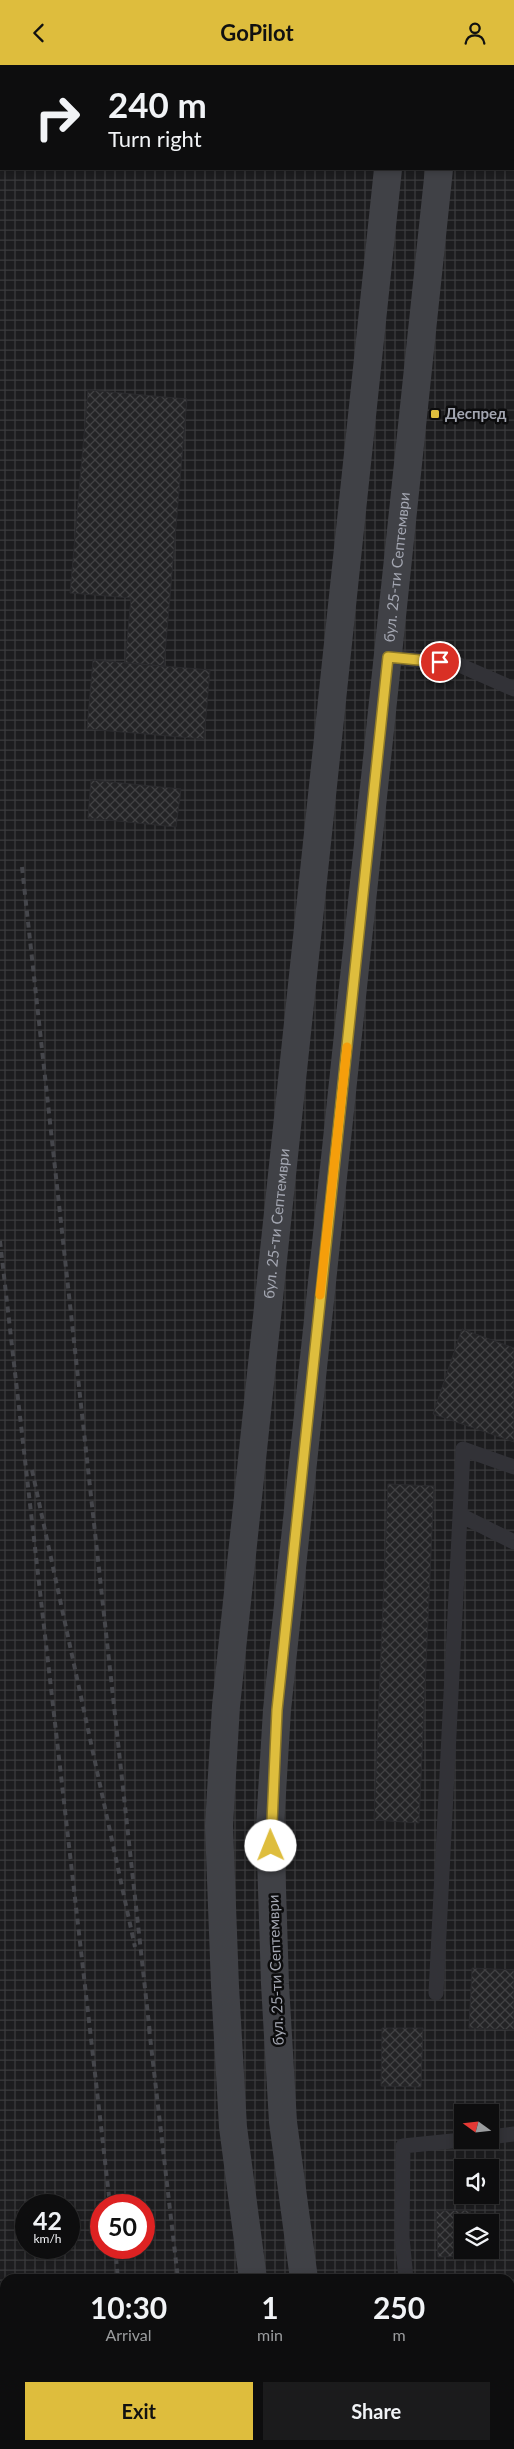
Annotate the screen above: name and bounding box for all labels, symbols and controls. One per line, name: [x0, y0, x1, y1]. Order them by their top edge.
icon: back: [25, 19, 53, 47]
text: GoPilot: [220, 19, 294, 46]
icon: person: [461, 19, 489, 47]
text: 240 m: [108, 83, 207, 125]
icon: right: [25, 85, 90, 150]
text: Turn right: [108, 125, 202, 152]
place label: Деспред: [445, 404, 507, 422]
marker: Деспред: [429, 408, 441, 420]
street label: бул. 25-ти Септември: [379, 491, 413, 643]
pin: [419, 641, 461, 683]
icon: arrive: [426, 648, 454, 676]
street label: бул. 25-ти Септември: [259, 1147, 293, 1299]
position arrow: [244, 1819, 296, 1871]
street label: бул. 25-ти Септември: [263, 1894, 287, 2046]
north arrow: [454, 2104, 499, 2149]
map controls: [454, 2104, 499, 2259]
button: sound: [454, 2159, 499, 2204]
speed limit sign: 50: [90, 2194, 155, 2259]
text: 42: [33, 2205, 62, 2235]
button: layers: [454, 2214, 499, 2259]
text: km/h: [33, 2231, 62, 2246]
text: 10:30: [90, 2289, 167, 2325]
text: 1: [261, 2289, 279, 2325]
text: 250: [373, 2289, 425, 2325]
text: Arrival: [105, 2325, 152, 2344]
text: min: [257, 2325, 283, 2344]
text: m: [392, 2325, 406, 2344]
button: Exit: [25, 2382, 253, 2440]
button: Share: [263, 2382, 490, 2440]

